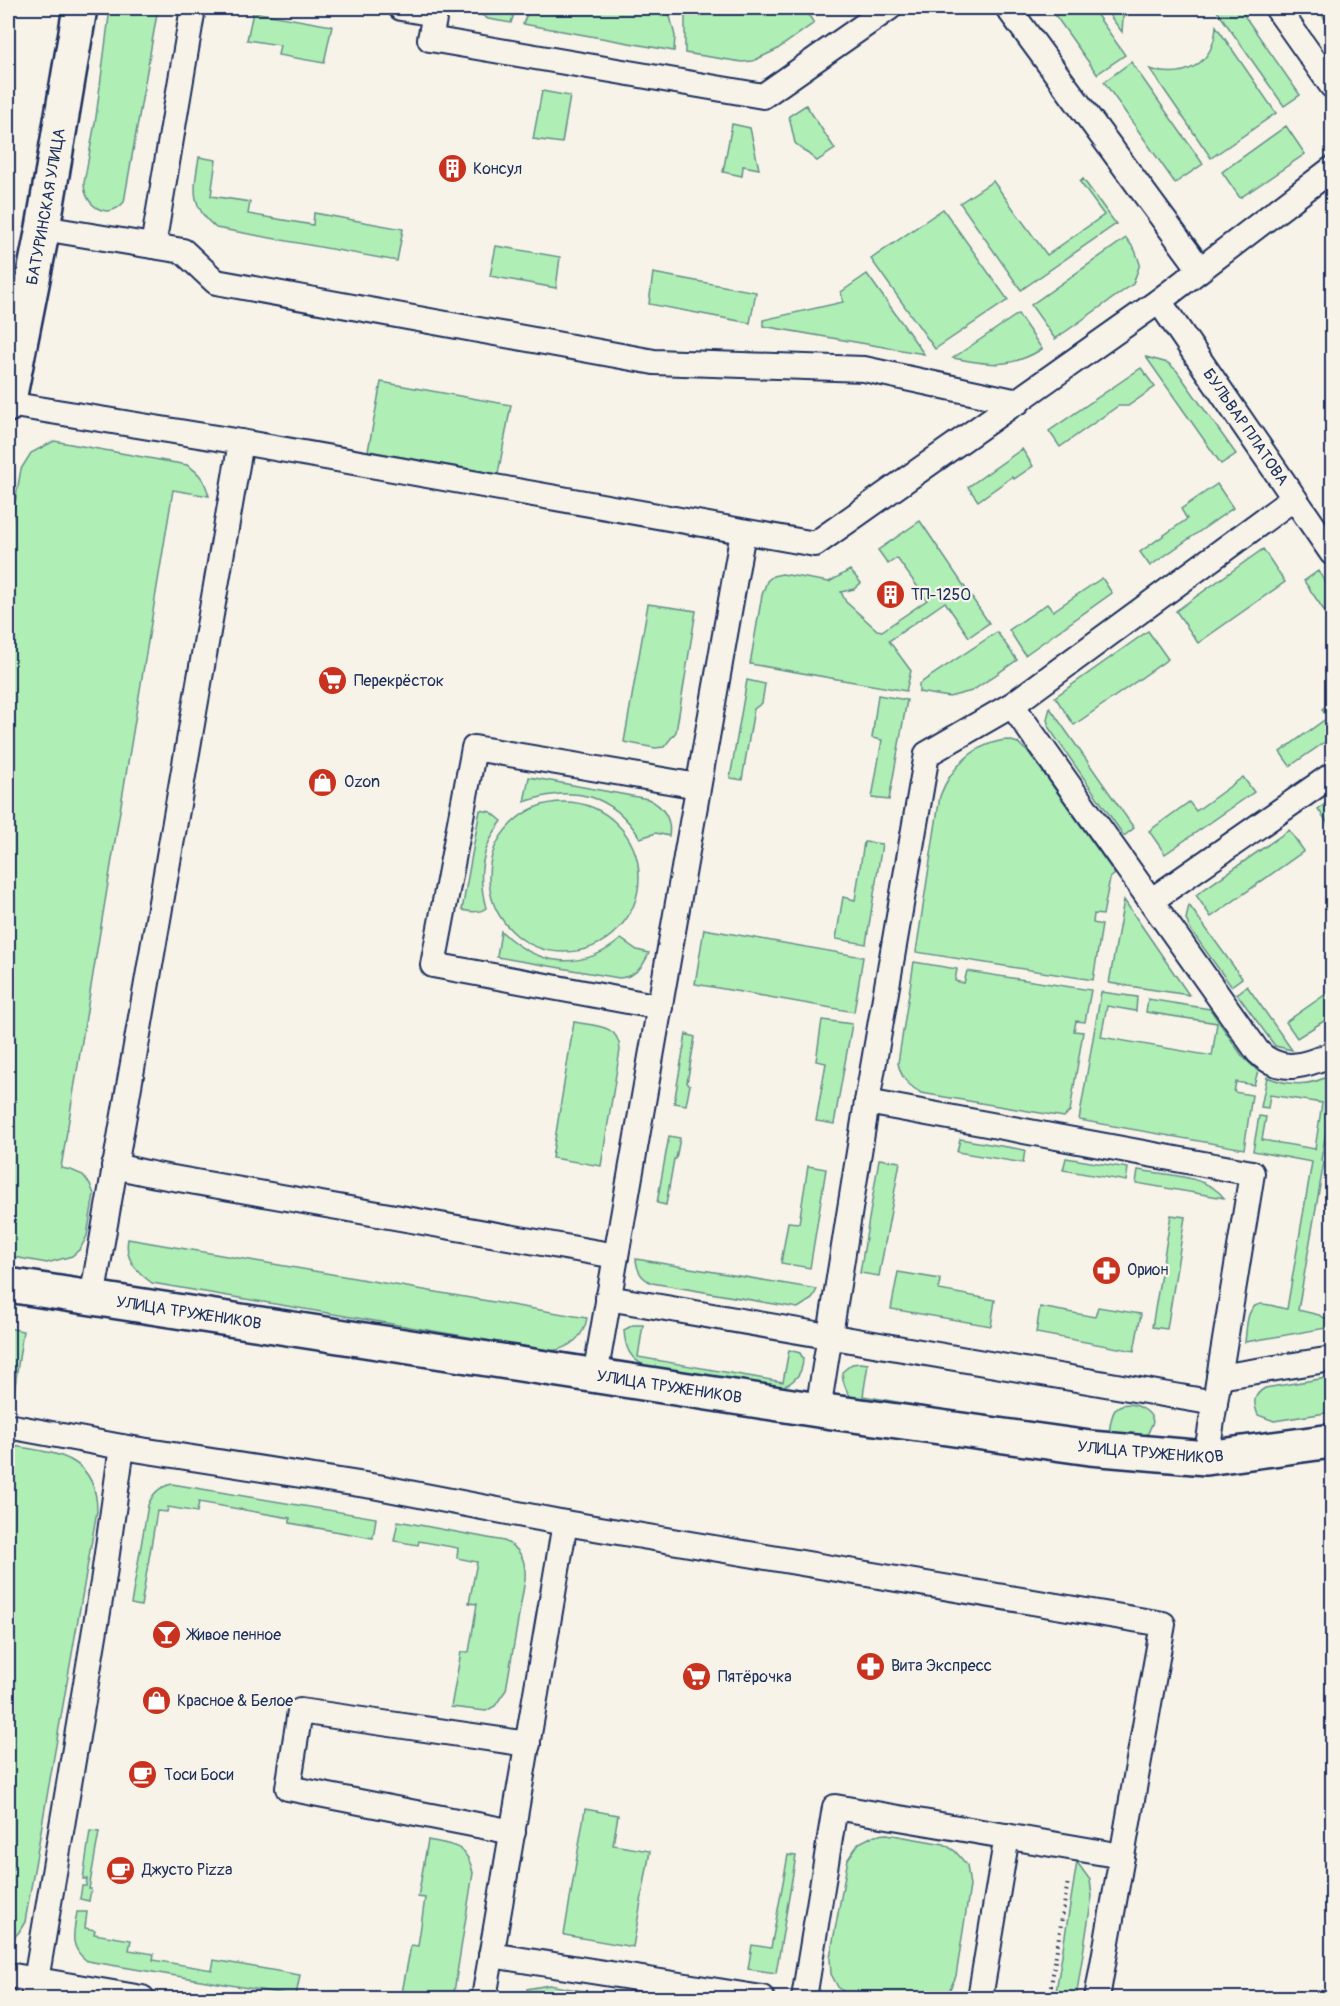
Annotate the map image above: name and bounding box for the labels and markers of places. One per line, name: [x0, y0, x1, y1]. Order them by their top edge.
building icon: Консул: [436, 153, 468, 185]
place label: Консул: [473, 159, 522, 179]
building icon: ТП-1250: [874, 579, 906, 611]
place label: ТП-1250: [911, 585, 971, 605]
supermarket icon: Перекрёсток: [317, 665, 349, 697]
place label: Перекрёсток: [354, 671, 444, 691]
shop icon: Ozon: [307, 766, 339, 798]
place label: Ozon: [344, 772, 380, 792]
pharmacy icon: Орион: [1090, 1254, 1122, 1286]
place label: Орион: [1127, 1260, 1168, 1280]
bar icon: Живое пенное: [151, 1619, 183, 1651]
place label: Живое пенное: [185, 1625, 281, 1645]
pharmacy icon: Вита Экспресс: [854, 1650, 886, 1682]
place label: Вита Экспресс: [891, 1656, 992, 1676]
supermarket icon: Пятёрочка: [681, 1661, 713, 1693]
place label: Пятёрочка: [718, 1667, 792, 1687]
shop icon: Красное & Белое: [140, 1685, 172, 1717]
place label: Красное & Белое: [177, 1691, 293, 1711]
cafe icon: Тоси Боси: [127, 1759, 159, 1791]
place label: Тоси Боси: [164, 1765, 234, 1785]
cafe icon: Джусто Pizza: [105, 1854, 137, 1886]
place label: Джусто Pizza: [141, 1860, 232, 1880]

